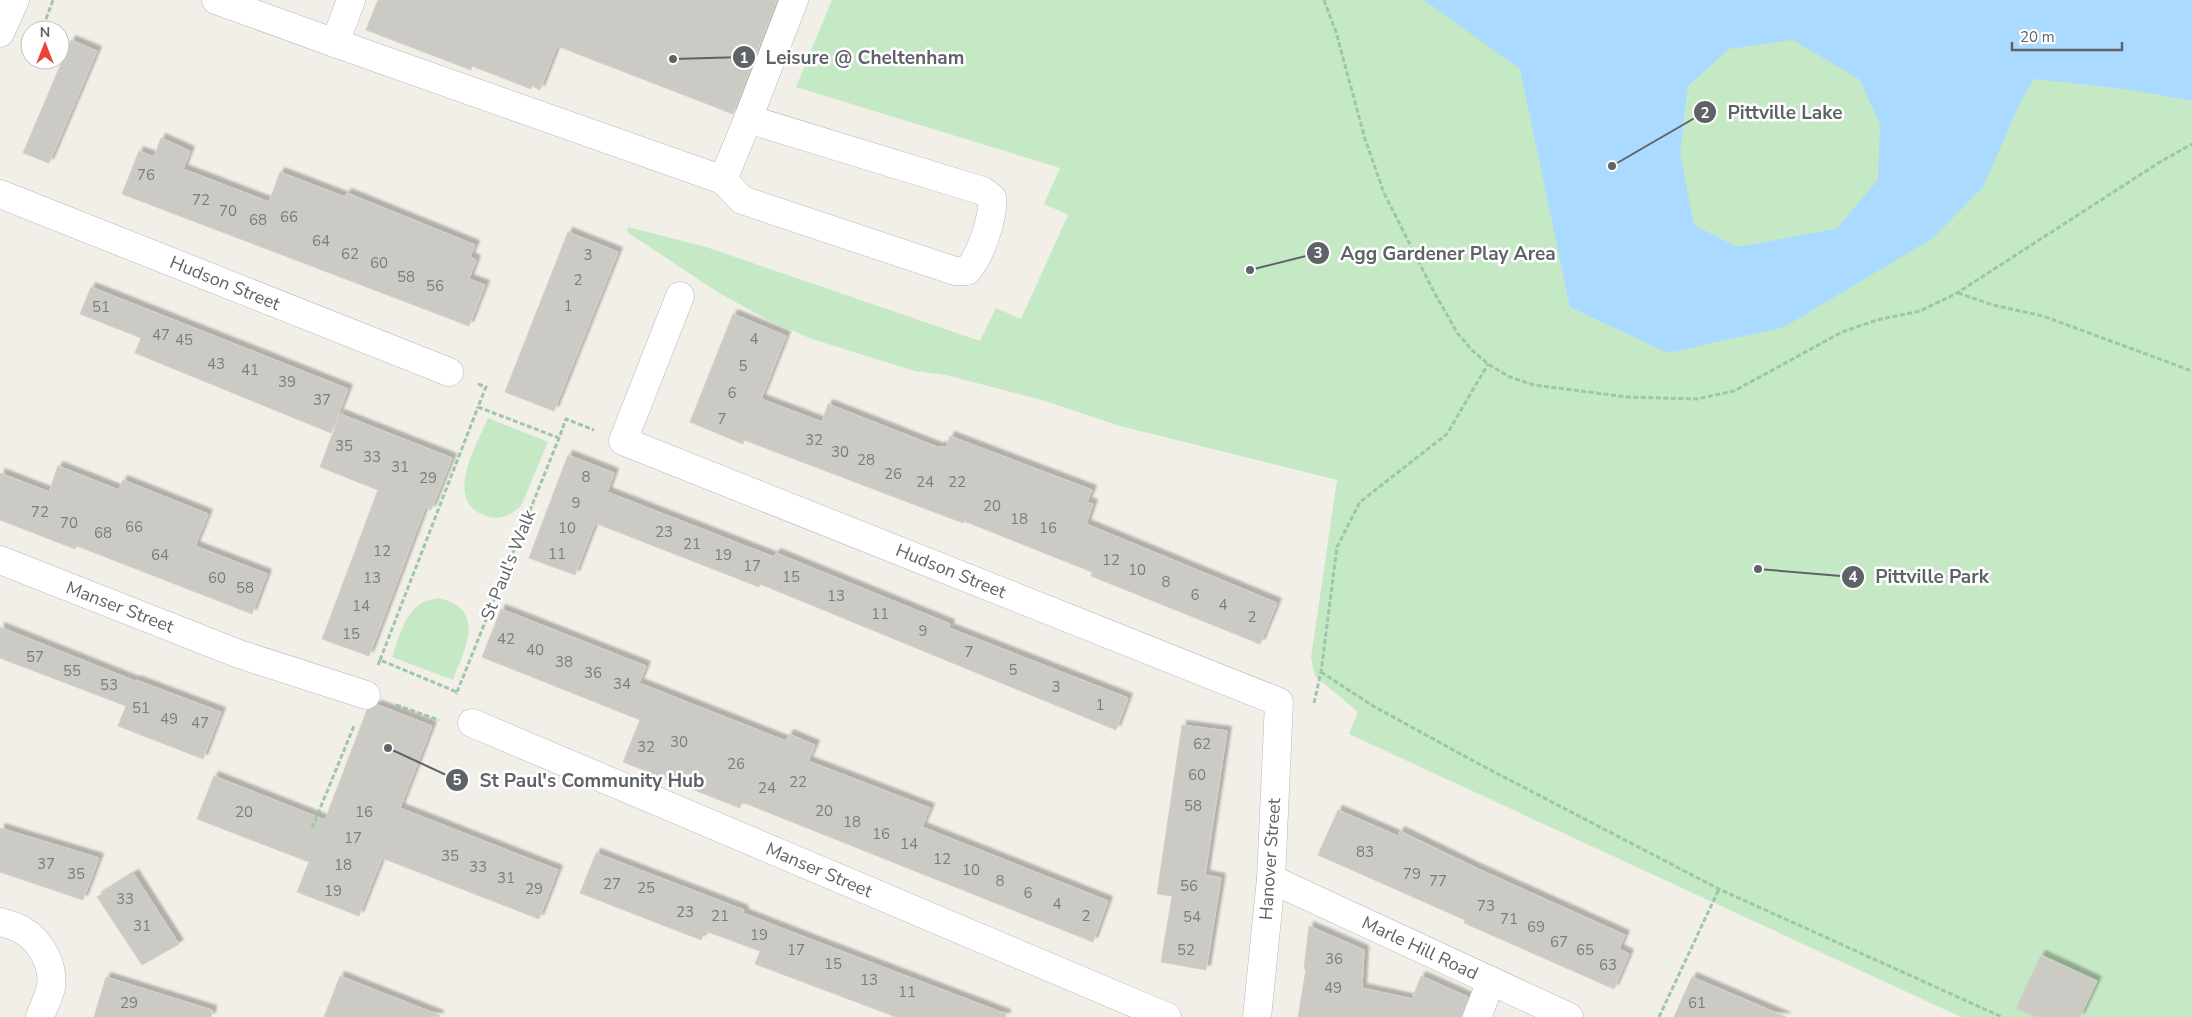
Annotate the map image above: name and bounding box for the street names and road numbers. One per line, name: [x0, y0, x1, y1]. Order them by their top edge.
street label: Hudson Street: [166, 250, 284, 316]
street label: St Paul's Walk: [475, 505, 541, 624]
street label: Hudson Street: [892, 538, 1010, 604]
street label: Manser Street: [63, 575, 178, 639]
street label: Hanover Street: [1254, 796, 1286, 921]
street label: Manser Street: [762, 837, 877, 904]
street label: Marle Hill Road: [1358, 911, 1482, 985]

